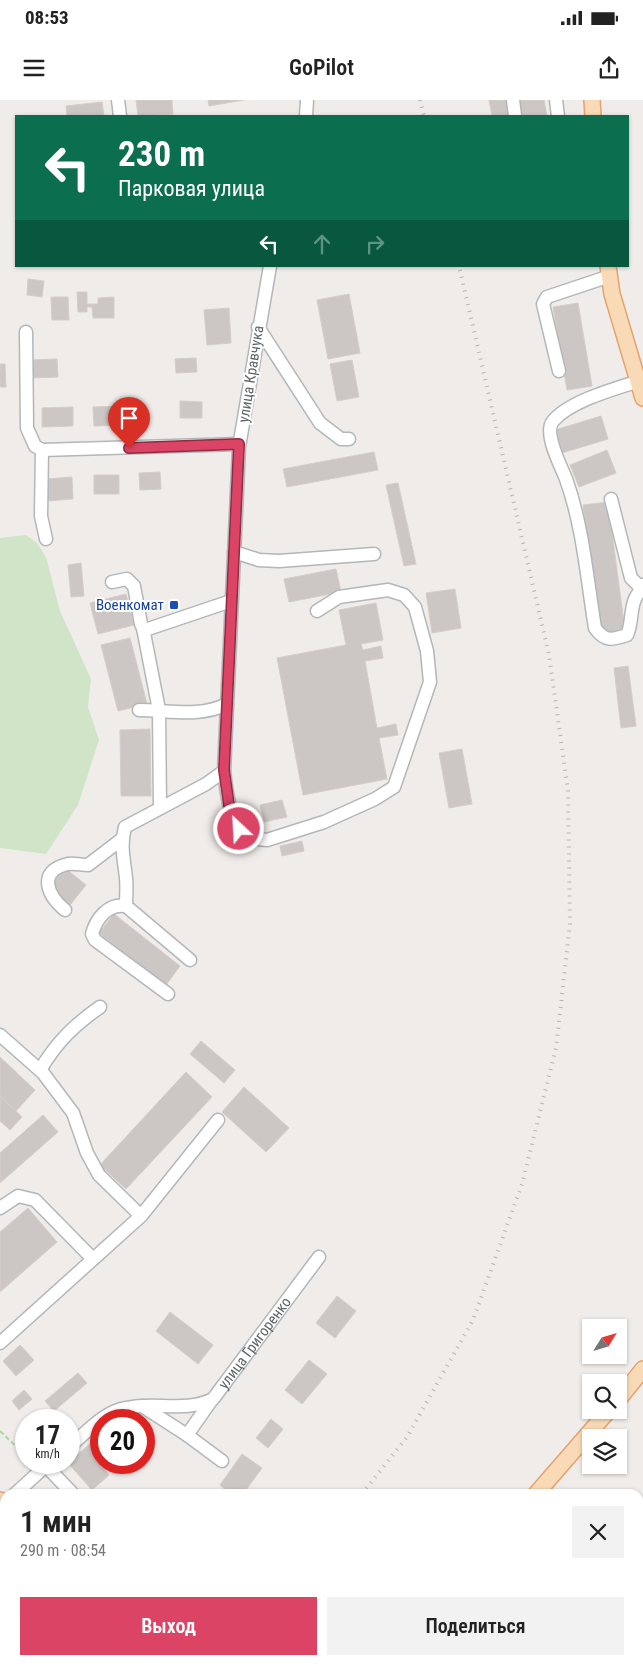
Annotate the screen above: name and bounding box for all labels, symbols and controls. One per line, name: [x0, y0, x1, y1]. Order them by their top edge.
text: 08:53: [25, 6, 69, 29]
icon: menu: [20, 54, 48, 82]
icon: share: [595, 54, 623, 82]
text: GoPilot: [289, 55, 354, 80]
text: 230 m: [118, 134, 205, 175]
icon: left: [35, 135, 100, 200]
text: Парковая улица: [118, 176, 265, 201]
icon: left: [255, 230, 283, 258]
icon: ahead: [308, 230, 336, 258]
icon: right: [361, 230, 389, 258]
street label: улица Кравчука: [234, 324, 268, 424]
pin: [108, 397, 150, 448]
icon: arrive: [115, 404, 143, 432]
place label: Военкомат: [96, 596, 164, 614]
marker: Военкомат: [168, 599, 180, 611]
position arrow: [212, 802, 264, 854]
street label: улица Григоренко: [215, 1293, 295, 1393]
north arrow: [582, 1319, 628, 1364]
map controls: [582, 1319, 627, 1474]
button: search: [582, 1374, 627, 1419]
speed limit sign: 20: [90, 1409, 155, 1474]
text: 17: [35, 1421, 60, 1450]
button: layers: [582, 1429, 627, 1474]
text: km/h: [35, 1447, 60, 1461]
text: 1 мин: [20, 1504, 92, 1539]
button: close: [572, 1506, 624, 1558]
text: 290 m · 08:54: [20, 1541, 106, 1560]
button: Выход: [20, 1597, 317, 1655]
button: Поделиться: [327, 1597, 624, 1655]

